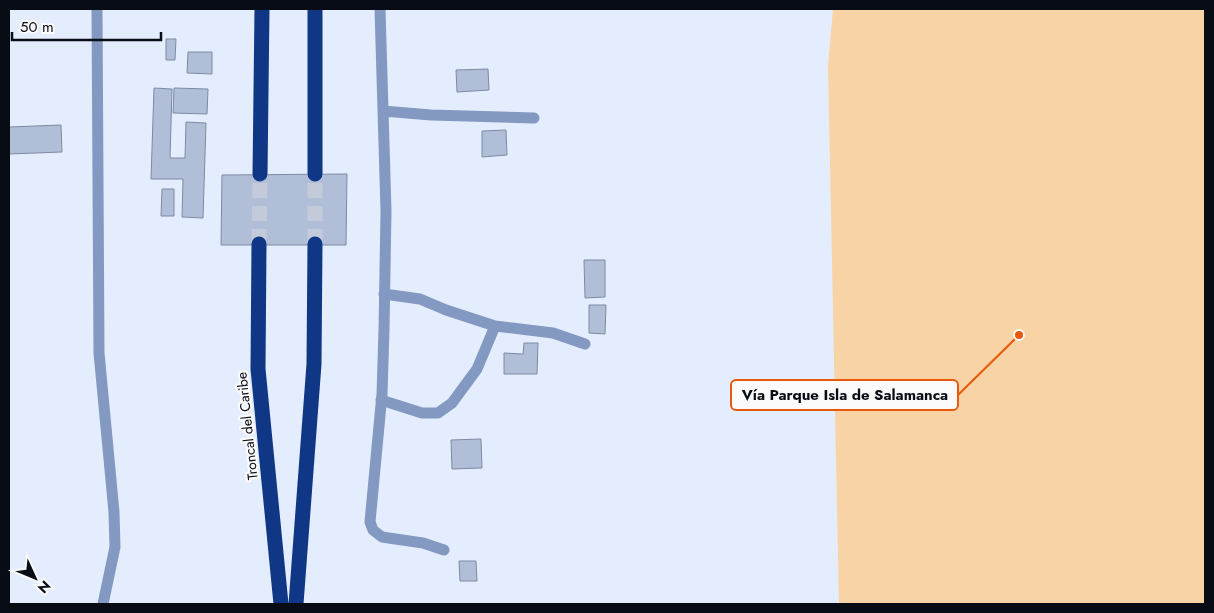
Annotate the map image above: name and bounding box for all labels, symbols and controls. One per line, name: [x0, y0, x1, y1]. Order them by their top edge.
scale bar: [12, 10, 161, 42]
text: 50 m: [20, 16, 54, 38]
street label: Troncal del Caribe: [231, 371, 263, 481]
callout: Vía Parque Isla de Salamanca: [731, 380, 958, 410]
text: Vía Parque Isla de Salamanca: [741, 384, 948, 406]
north arrow: [10, 553, 60, 603]
text: N: [33, 576, 55, 598]

